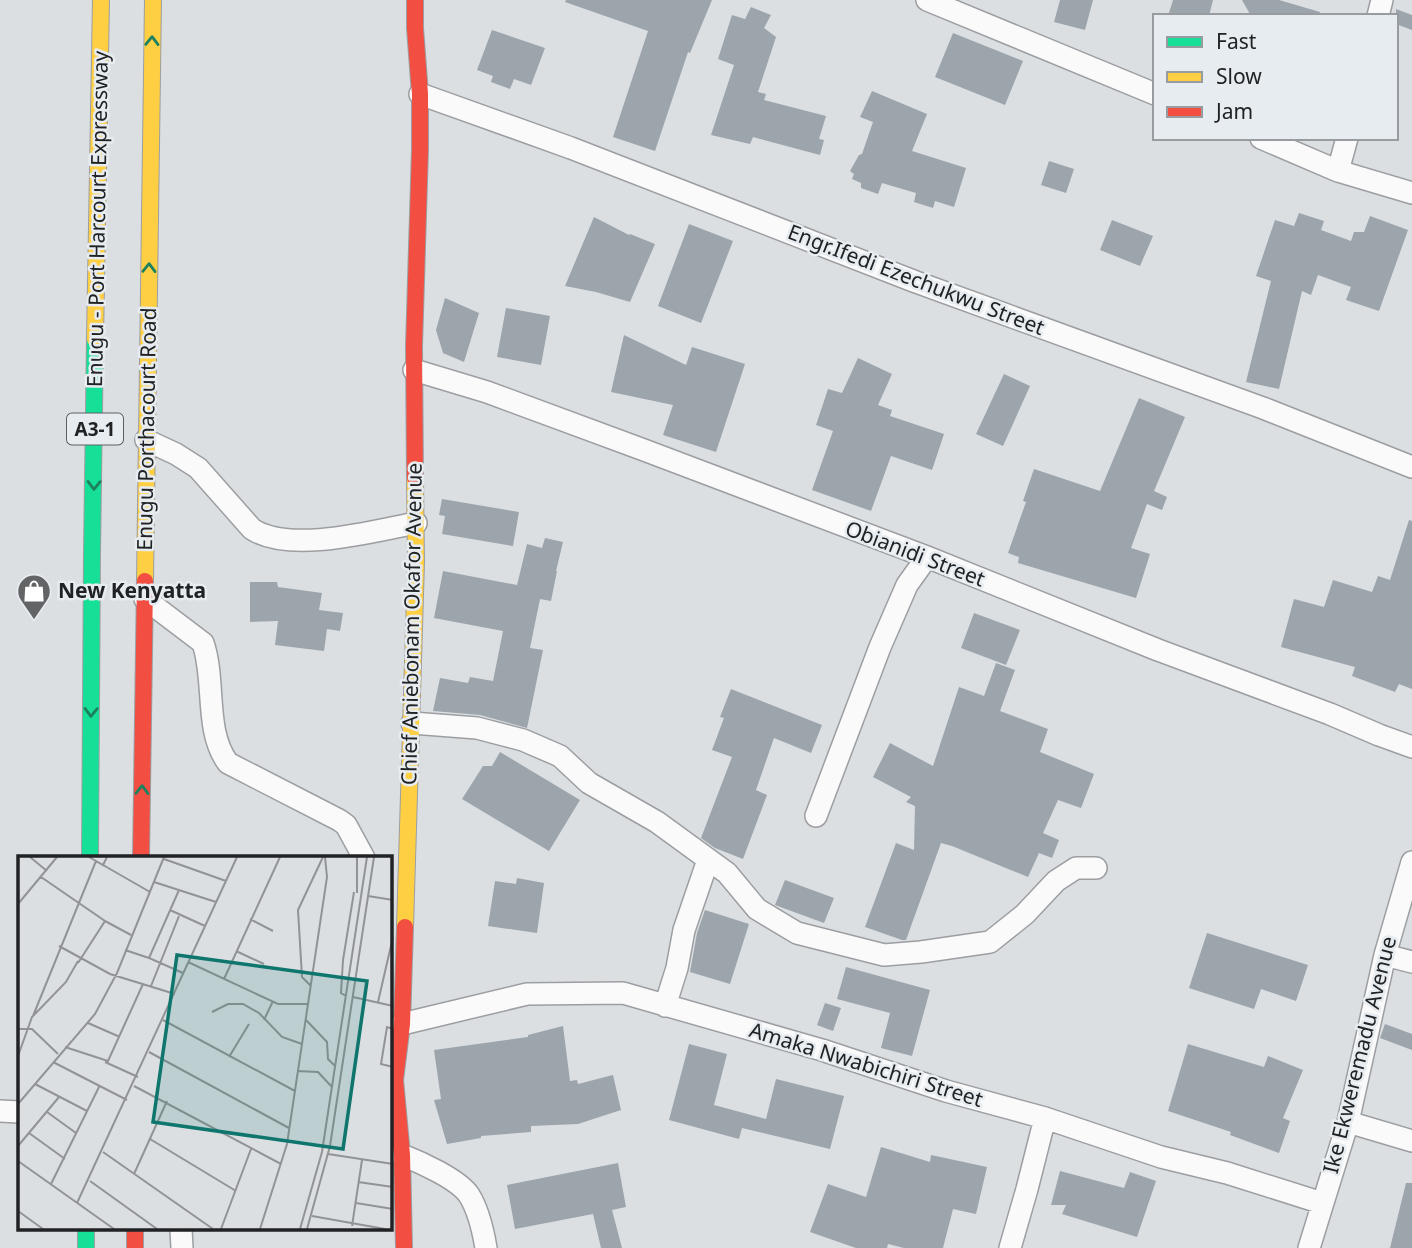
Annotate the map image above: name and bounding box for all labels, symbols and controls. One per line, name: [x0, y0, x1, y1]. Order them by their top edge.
legend: [1153, 14, 1398, 140]
text: Fast: [1216, 27, 1257, 55]
one-way arrow: [144, 35, 160, 45]
street label: Enugu - Port Harcourt Expressway: [80, 50, 114, 387]
text: Slow: [1216, 62, 1262, 90]
text: Jam: [1214, 97, 1253, 125]
street label: Engr.Ifedi Ezechukwu Street: [784, 217, 1049, 341]
one-way arrow: [141, 262, 157, 273]
street label: Enugu Porthacourt Road: [130, 307, 162, 551]
road number: A3-1: [67, 414, 123, 444]
street label: Chief Aniebonam Okafor Avenue: [394, 462, 428, 785]
one-way arrow: [86, 479, 101, 490]
street label: Obianidi Street: [842, 514, 990, 593]
shop icon: New Kenyatta: [15, 572, 53, 621]
place label: New Kenyatta: [58, 576, 206, 604]
one-way arrow: [83, 707, 99, 718]
one-way arrow: [134, 784, 150, 794]
inset map: [18, 856, 392, 1230]
street label: Ike Ekweremadu Avenue: [1316, 933, 1402, 1176]
street label: Amaka Nwabichiri Street: [746, 1015, 987, 1113]

